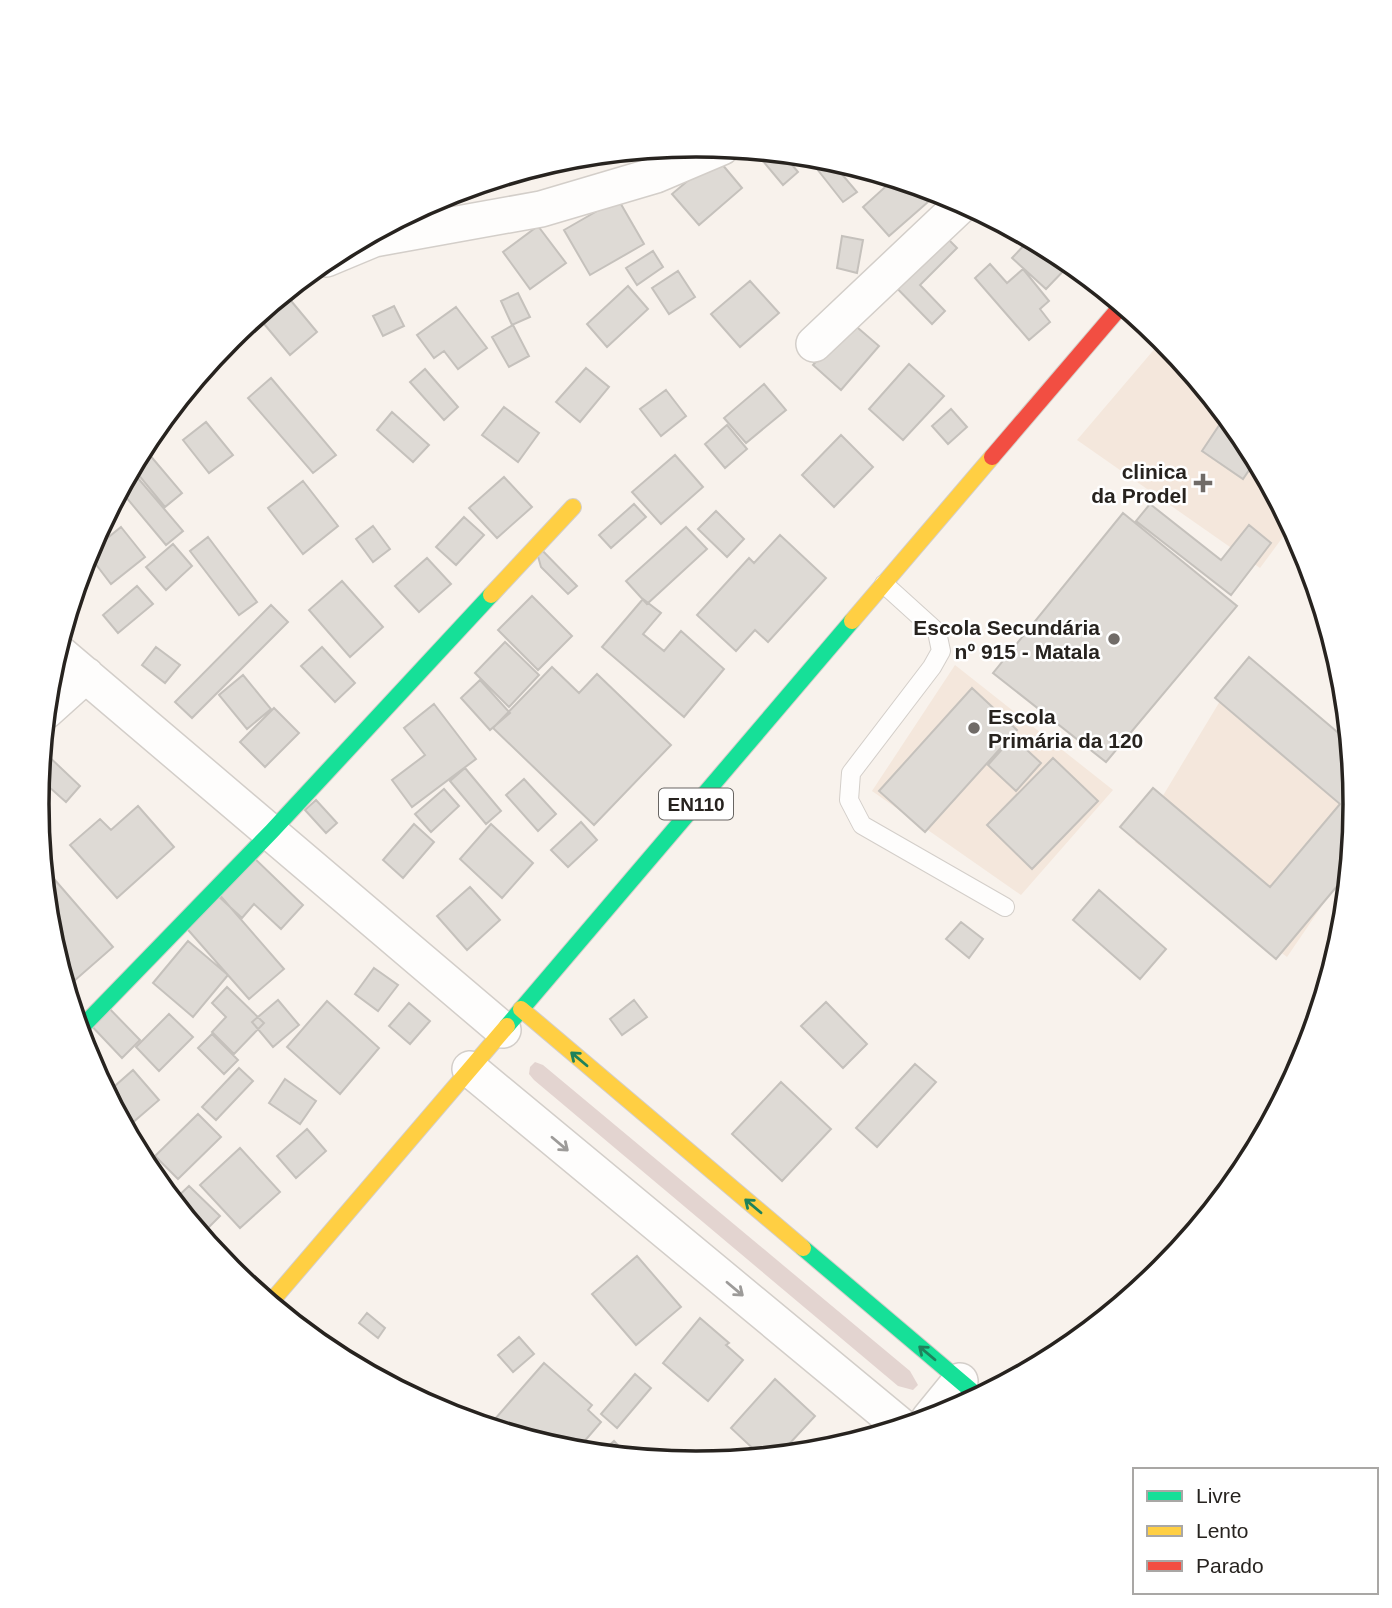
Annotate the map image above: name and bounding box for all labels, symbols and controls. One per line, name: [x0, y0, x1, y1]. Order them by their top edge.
place label: clinica da Prodel: [1091, 460, 1187, 507]
marker: clinica da Prodel: [1193, 473, 1213, 493]
place label: Escola Secundária nº 915 - Matala: [913, 616, 1100, 663]
marker: Escola Secundária nº 915 - Matala: [1106, 631, 1122, 647]
place label: Escola Primária da 120: [988, 705, 1143, 752]
marker: Escola Primária da 120: [966, 720, 982, 736]
road number: EN110: [659, 789, 733, 820]
one-way arrow: [571, 1051, 589, 1067]
one-way arrow: [551, 1136, 569, 1151]
one-way arrow: [744, 1198, 762, 1214]
one-way arrow: [726, 1281, 744, 1297]
one-way arrow: [918, 1345, 936, 1361]
legend: [1133, 1468, 1378, 1594]
text: Livre: [1196, 1484, 1242, 1507]
text: Lento: [1196, 1519, 1249, 1542]
text: Parado: [1196, 1554, 1264, 1577]

